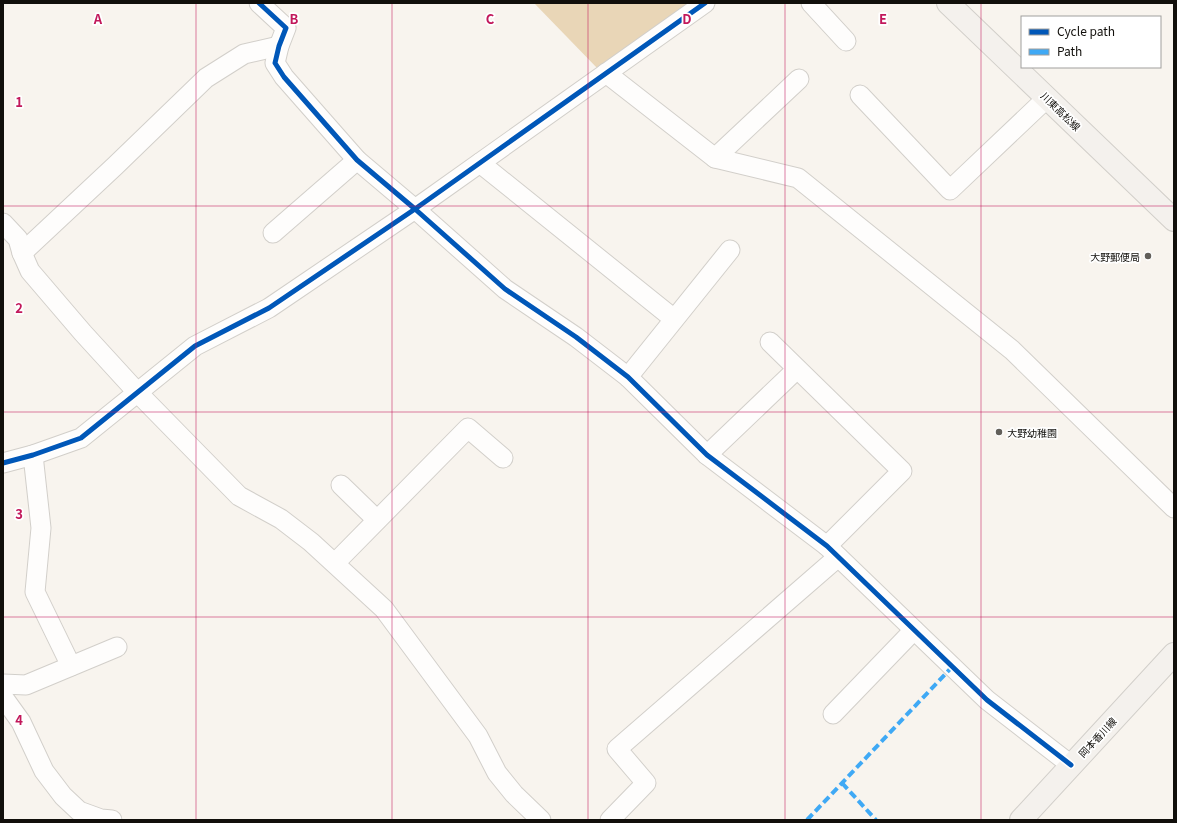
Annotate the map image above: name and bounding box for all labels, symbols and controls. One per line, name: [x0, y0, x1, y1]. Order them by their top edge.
text: A: [93, 9, 103, 28]
text: B: [290, 9, 299, 28]
text: C: [486, 9, 495, 28]
text: D: [682, 9, 692, 28]
text: E: [879, 9, 887, 28]
legend: [1021, 16, 1161, 68]
text: Cycle path: [1057, 22, 1115, 39]
text: Path: [1057, 42, 1082, 59]
street label: 川東高松線: [1038, 88, 1084, 134]
text: 1: [15, 92, 23, 111]
place label: 大野郵便局: [1090, 249, 1140, 264]
marker: 大野郵便局: [1143, 251, 1153, 261]
text: 2: [15, 298, 23, 317]
place label: 大野幼稚園: [1007, 425, 1057, 440]
marker: 大野幼稚園: [994, 427, 1004, 437]
text: 3: [15, 504, 23, 523]
text: 4: [15, 710, 23, 729]
street label: 岡本香川線: [1074, 714, 1120, 760]

